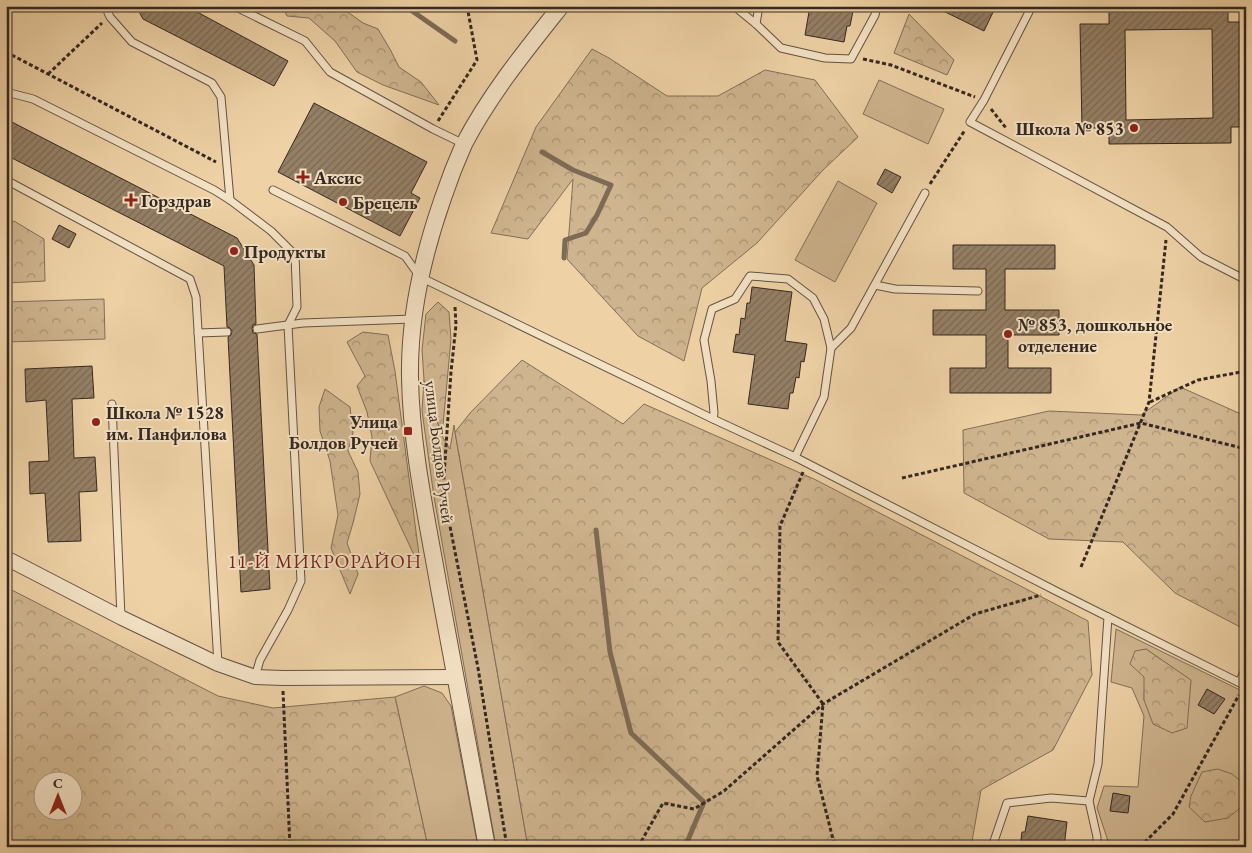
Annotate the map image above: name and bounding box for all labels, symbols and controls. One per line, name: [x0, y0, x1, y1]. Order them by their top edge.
place label: Школа № 853: [1016, 117, 1124, 140]
marker: Школа № 853: [1128, 122, 1140, 134]
place label: Аксис: [313, 166, 363, 189]
marker: Аксис: [296, 170, 310, 184]
place label: Горздрав: [141, 189, 212, 212]
place label: Брецель: [353, 191, 418, 214]
marker: Горздрав: [125, 194, 137, 206]
marker: Брецель: [337, 196, 349, 208]
place label: Продукты: [244, 240, 326, 263]
marker: Продукты: [228, 245, 240, 257]
place label: № 853, дошкольное отделение: [1018, 313, 1173, 357]
marker: № 853, дошкольное отделение: [1002, 328, 1014, 340]
street label: улица Болдов Ручей: [420, 379, 460, 525]
place label: Школа № 1528 им. Панфилова: [106, 401, 227, 445]
place label: Улица Болдов Ручей: [289, 410, 398, 454]
marker: Школа № 1528 им. Панфилова: [90, 416, 102, 428]
marker: Улица Болдов Ручей: [402, 425, 414, 437]
district label: 11-Й МИКРОРАЙОН: [228, 549, 422, 574]
north arrow: [32, 770, 82, 820]
text: С: [53, 774, 63, 792]

